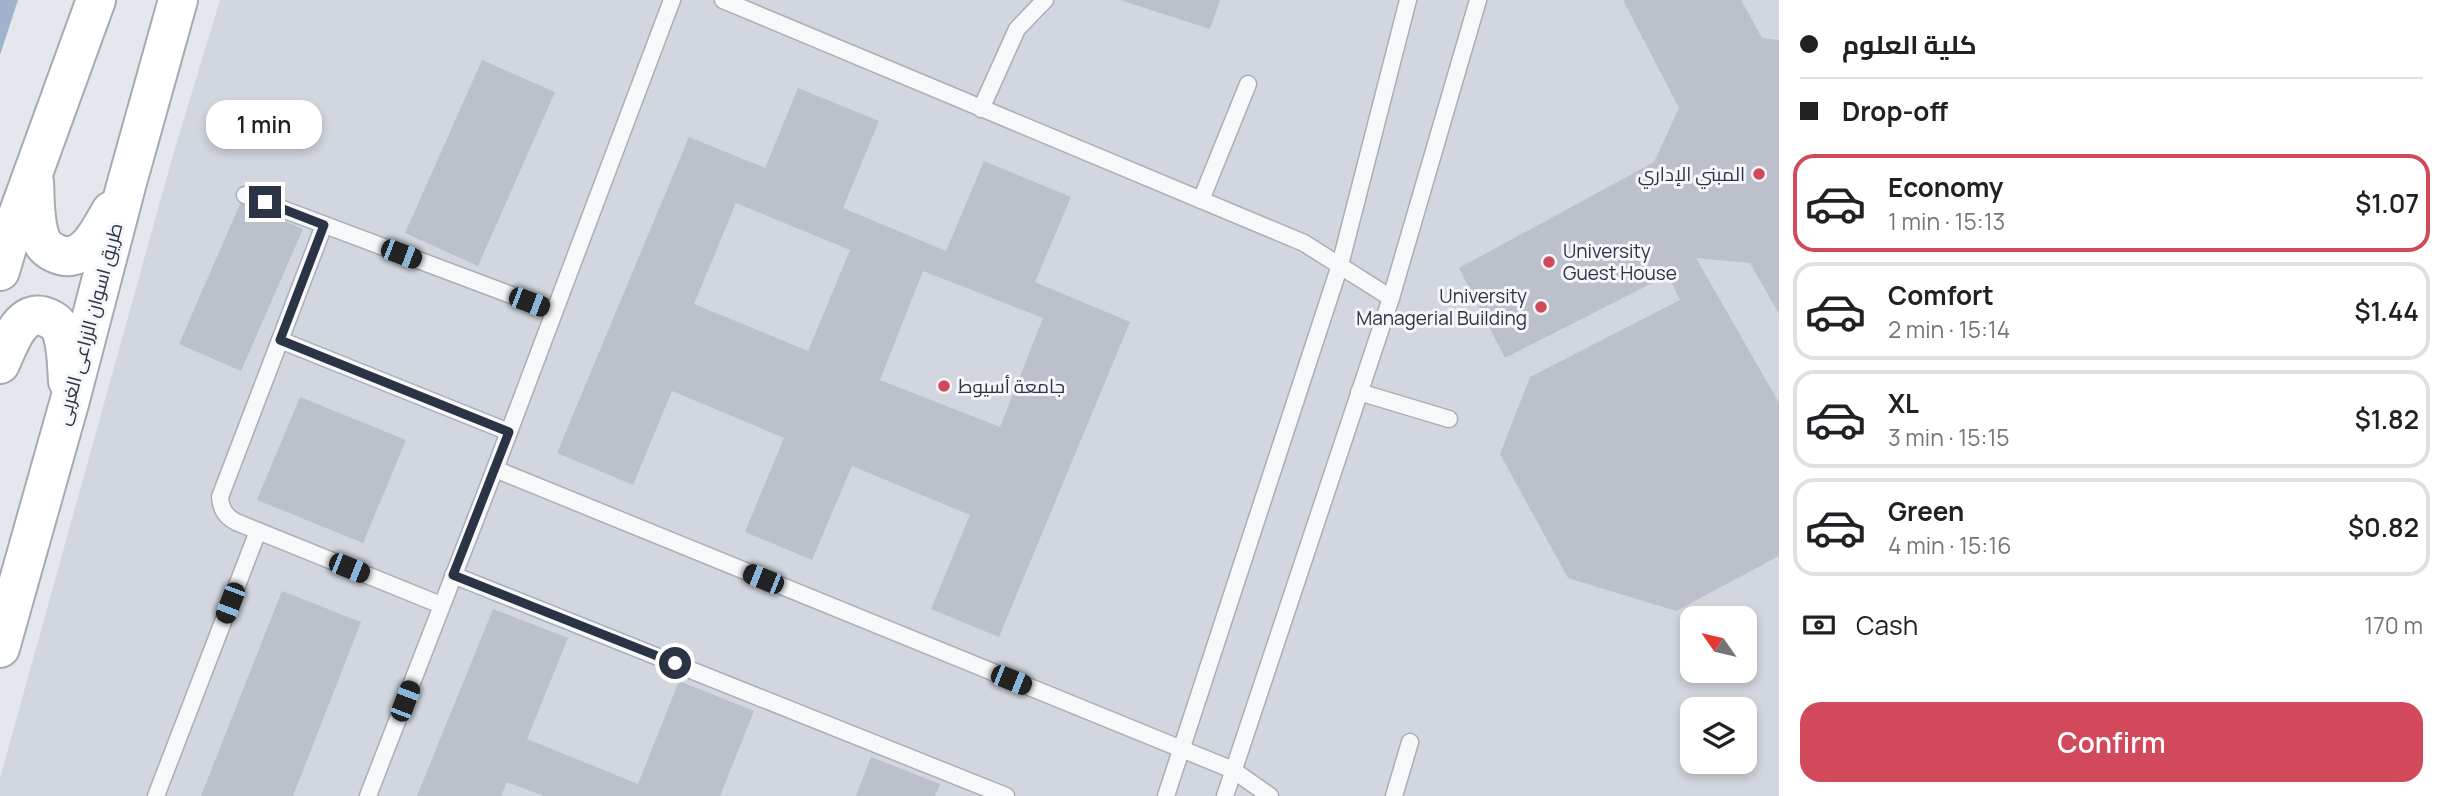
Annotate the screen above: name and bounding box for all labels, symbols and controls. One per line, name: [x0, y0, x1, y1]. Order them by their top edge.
text: كلية العلوم: [1842, 26, 1977, 62]
text: Drop-off: [1842, 93, 1948, 129]
callout: 1 min: [207, 100, 323, 150]
text: 1 min: [237, 108, 291, 140]
place label: المبني الإداري: [1638, 161, 1745, 189]
marker: المبني الإداري: [1751, 166, 1767, 182]
text: Economy: [1888, 169, 2003, 205]
icon: car: [1804, 172, 1867, 235]
text: $1.07: [2355, 185, 2419, 221]
route end: [249, 186, 281, 218]
text: 1 min · 15:13: [1888, 205, 2005, 237]
street label: طريق اسوان الزراعى الغربى: [49, 220, 129, 428]
car: [378, 237, 425, 271]
place label: University Guest House: [1563, 238, 1677, 286]
marker: University Guest House: [1541, 254, 1557, 270]
text: Comfort: [1888, 277, 1994, 313]
icon: car: [1804, 280, 1867, 343]
place label: University Managerial Building: [1356, 283, 1527, 331]
car: [506, 285, 553, 319]
text: $1.44: [2354, 293, 2419, 329]
marker: University Managerial Building: [1533, 299, 1549, 315]
text: 2 min · 15:14: [1888, 313, 2010, 345]
place label: جامعة أسيوط: [958, 373, 1065, 399]
marker: جامعة أسيوط: [936, 378, 952, 394]
text: XL: [1888, 385, 1919, 421]
icon: car: [1804, 388, 1867, 451]
text: $1.82: [2355, 401, 2419, 437]
text: 3 min · 15:15: [1888, 421, 2010, 453]
text: Green: [1888, 493, 1964, 529]
icon: car: [1804, 496, 1867, 559]
text: $0.82: [2348, 509, 2419, 545]
text: 4 min · 15:16: [1888, 529, 2011, 561]
car: [326, 550, 373, 586]
car: [740, 561, 787, 597]
car: [213, 580, 248, 626]
north arrow: [1680, 606, 1757, 682]
map controls: [1680, 606, 1757, 774]
icon: cash: [1800, 606, 1838, 644]
text: Cash: [1856, 607, 1918, 643]
text: 170 m: [2364, 609, 2423, 641]
route start: [659, 647, 691, 679]
car: [988, 662, 1035, 698]
car: [388, 678, 423, 724]
button: layers: [1680, 697, 1757, 774]
button: Confirm: [1800, 702, 2423, 782]

